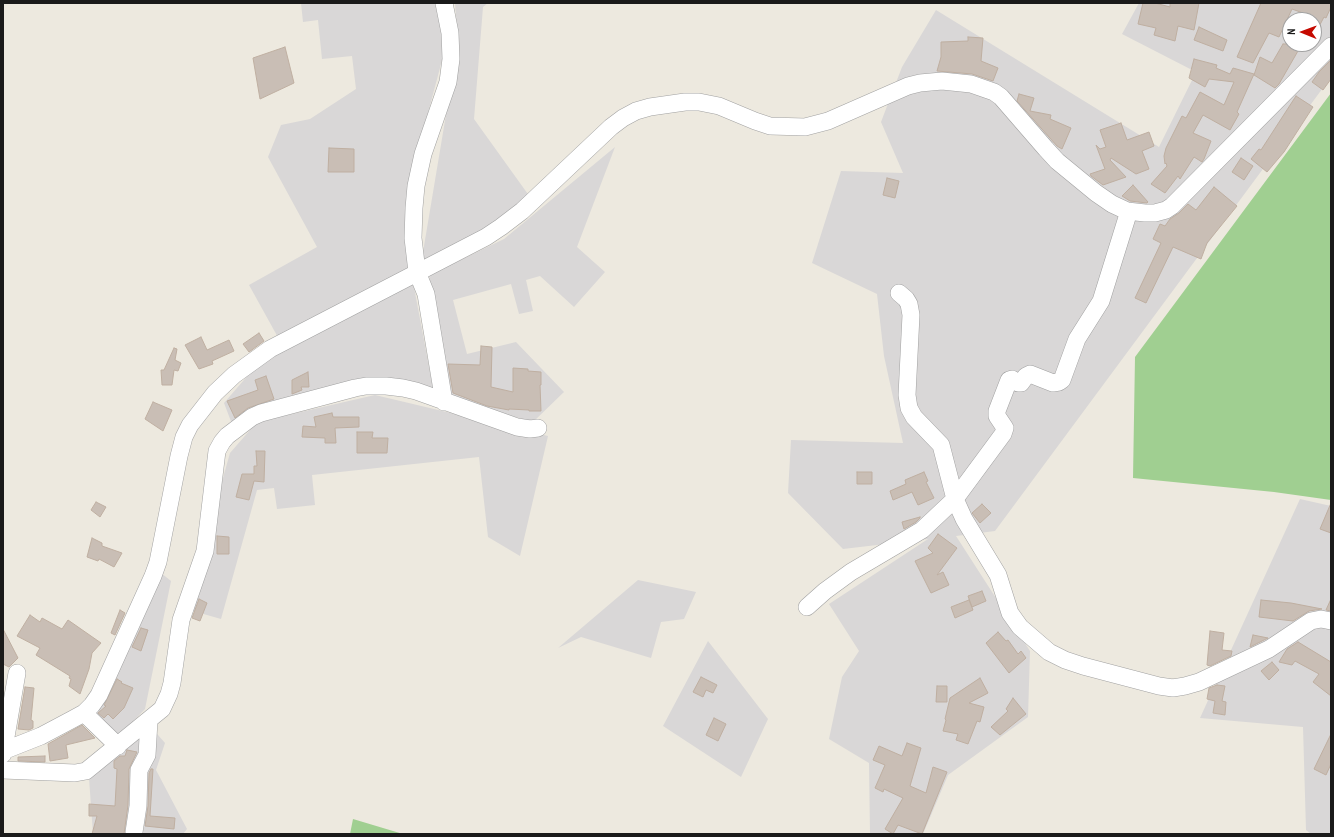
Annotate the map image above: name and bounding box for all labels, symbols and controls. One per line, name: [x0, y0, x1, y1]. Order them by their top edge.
north arrow: [1282, 12, 1322, 52]
text: N: [1284, 29, 1298, 35]

